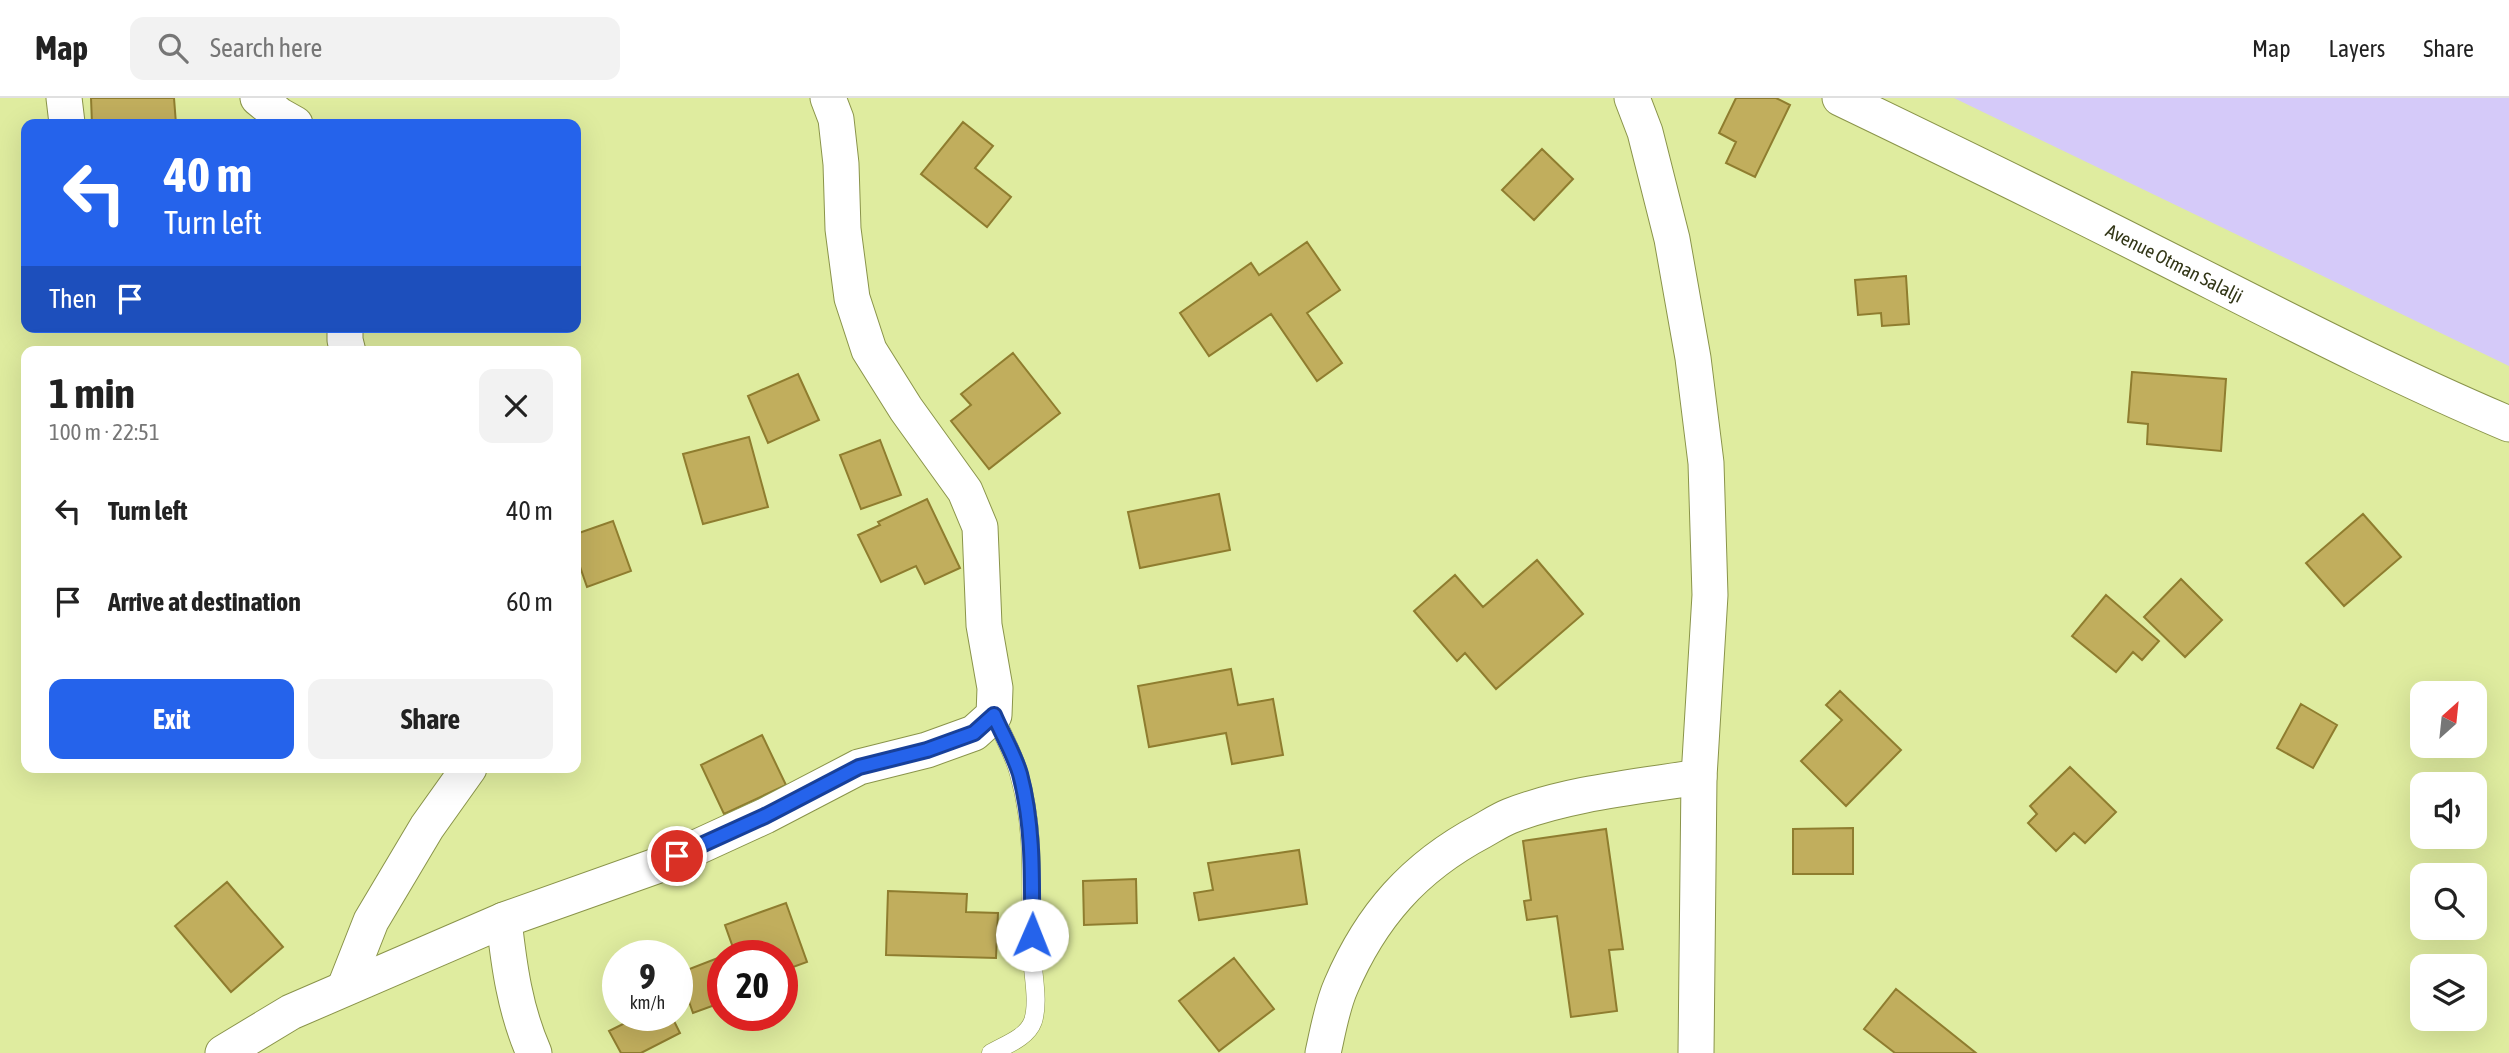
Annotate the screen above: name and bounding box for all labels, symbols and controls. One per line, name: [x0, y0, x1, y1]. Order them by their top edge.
search box: [130, 17, 620, 80]
text: Map: [35, 29, 88, 67]
icon: search: [154, 29, 192, 67]
text: Search here: [210, 33, 322, 63]
text: Map: [2252, 35, 2291, 62]
text: Layers: [2329, 35, 2385, 62]
text: Share: [2423, 35, 2474, 62]
text: 40 m: [164, 146, 252, 202]
icon: left: [49, 147, 140, 238]
text: Turn left: [164, 204, 262, 241]
street label: Avenue Otman Salalji: [2102, 219, 2247, 307]
icon: arrive: [111, 280, 149, 318]
text: Then: [49, 284, 97, 314]
text: 1 min: [49, 369, 135, 417]
button: close: [479, 369, 553, 443]
text: 100 m · 22:51: [49, 419, 160, 445]
icon: left: [49, 492, 87, 530]
text: Turn left: [108, 496, 188, 526]
text: 40 m: [506, 496, 553, 526]
icon: arrive: [49, 583, 87, 621]
text: Arrive at destination: [108, 587, 301, 617]
text: 60 m: [506, 587, 553, 617]
button: Exit: [49, 679, 294, 759]
button: Share: [308, 679, 553, 759]
north arrow: [2410, 681, 2487, 758]
map controls: [2410, 681, 2487, 1031]
button: sound: [2410, 772, 2487, 849]
pin: [647, 826, 707, 886]
icon: arrive: [658, 837, 696, 875]
button: search: [2410, 863, 2487, 940]
position arrow: [995, 898, 1069, 972]
speed limit sign: 20: [707, 940, 798, 1031]
button: layers: [2410, 954, 2487, 1031]
text: 9: [639, 956, 656, 996]
text: km/h: [630, 992, 665, 1013]

